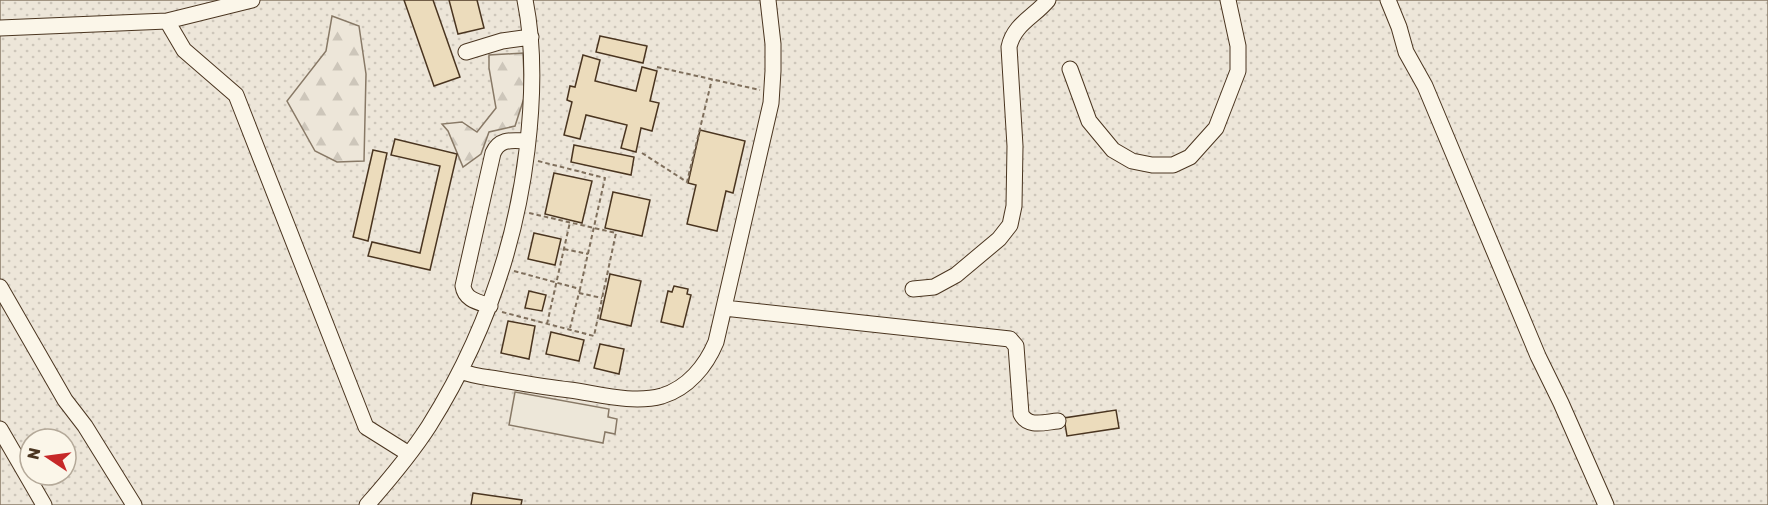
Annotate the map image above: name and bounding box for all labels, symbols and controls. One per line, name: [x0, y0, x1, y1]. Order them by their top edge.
north arrow: [18, 427, 78, 487]
text: N: [23, 446, 44, 461]

